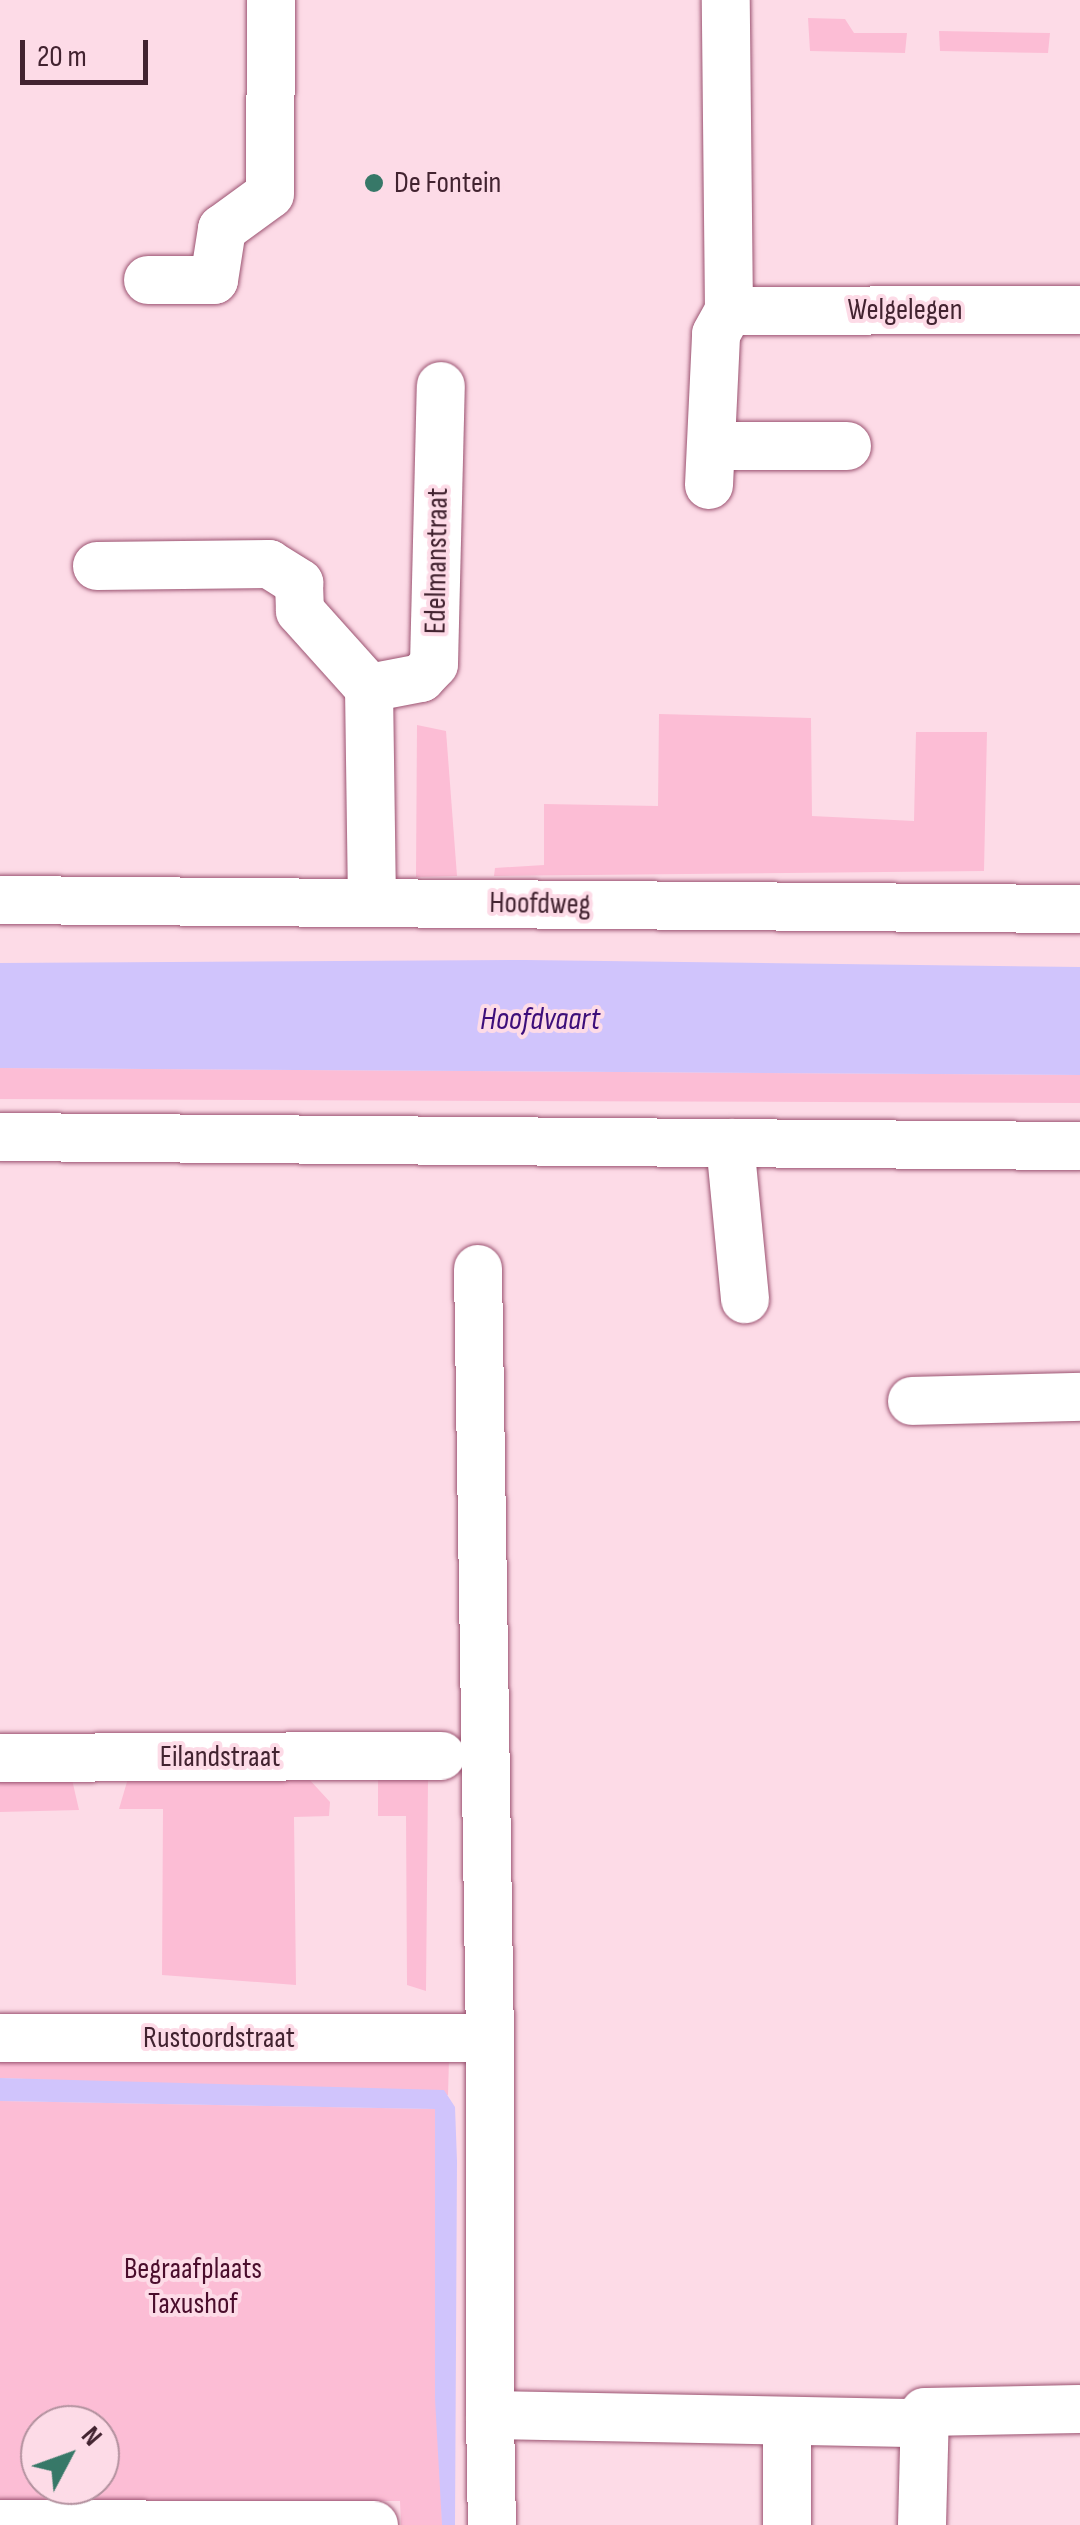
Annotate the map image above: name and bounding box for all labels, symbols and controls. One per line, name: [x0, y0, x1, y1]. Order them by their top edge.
scale bar: [25, 20, 152, 82]
text: 20 m: [37, 39, 87, 75]
place label: De Fontein: [394, 165, 501, 201]
marker: De Fontein: [363, 172, 385, 194]
street label: Welgelegen: [848, 292, 962, 328]
street label: Edelmanstraat: [418, 488, 456, 634]
street label: Hoofdweg: [489, 885, 591, 923]
water label: Hoofdvaart: [480, 1001, 600, 1039]
street label: Eilandstraat: [160, 1739, 280, 1775]
street label: Rustoordstraat: [143, 2020, 295, 2056]
park label: Begraafplaats Taxushof: [124, 2251, 262, 2322]
north arrow: [20, 2405, 120, 2505]
text: N: [74, 2420, 109, 2453]

